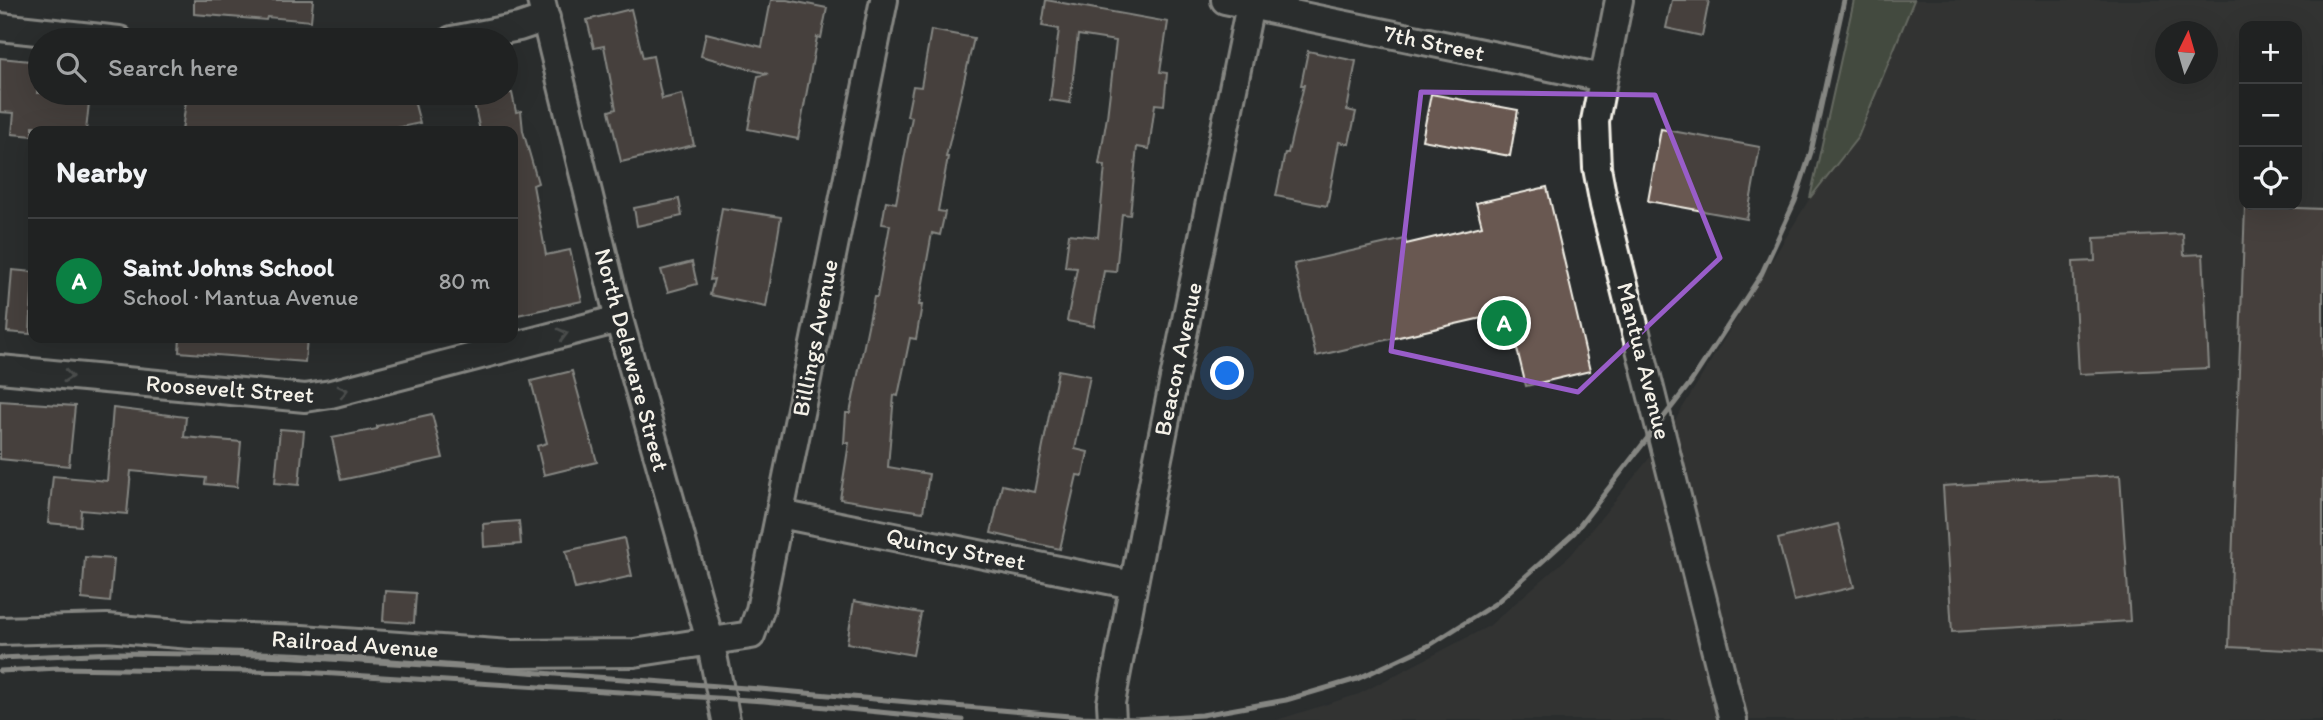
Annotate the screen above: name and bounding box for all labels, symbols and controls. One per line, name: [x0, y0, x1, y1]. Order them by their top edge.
street label: 7th Street: [1381, 18, 1487, 67]
north arrow: [2155, 21, 2218, 84]
map controls: [2239, 21, 2302, 210]
button: +: [2239, 21, 2302, 84]
search box: [28, 28, 518, 105]
icon: search: [52, 48, 90, 86]
text: Search here: [108, 51, 238, 83]
button: −: [2239, 84, 2302, 147]
button: locate: [2239, 147, 2302, 210]
text: Nearby: [56, 153, 147, 190]
street label: North Delaware Street: [589, 245, 676, 475]
text: Saint Johns School: [123, 251, 334, 283]
street label: Billings Avenue: [785, 257, 844, 419]
text: A: [72, 267, 86, 295]
text: 80 m: [439, 267, 490, 295]
street label: Beacon Avenue: [1147, 279, 1208, 438]
street label: Mantua Avenue: [1611, 279, 1678, 443]
text: School · Mantua Avenue: [123, 283, 359, 311]
pin: A: [1481, 297, 1527, 349]
one-way arrow: [557, 328, 569, 342]
your location: [1210, 356, 1244, 390]
one-way arrow: [63, 368, 74, 383]
street label: Roosevelt Street: [145, 368, 315, 409]
one-way arrow: [337, 385, 349, 399]
street label: Quincy Street: [884, 521, 1028, 576]
street label: Railroad Avenue: [271, 623, 439, 664]

